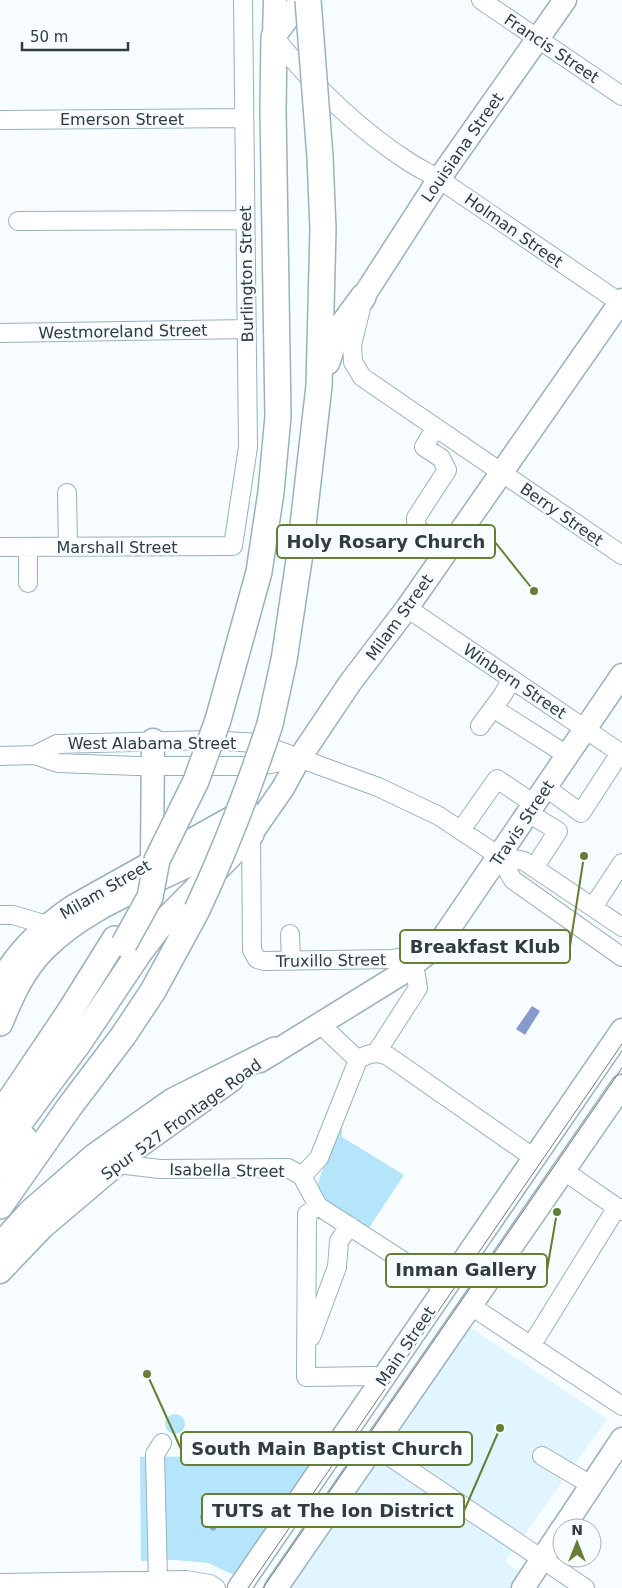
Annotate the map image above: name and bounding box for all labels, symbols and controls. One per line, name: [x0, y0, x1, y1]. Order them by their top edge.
street label: Francis Street: [501, 10, 603, 87]
scale bar: [22, 20, 129, 52]
text: 50 m: [30, 28, 68, 46]
street label: Louisiana Street: [418, 89, 507, 206]
street label: Emerson Street: [60, 110, 184, 129]
street label: Holman Street: [461, 190, 566, 271]
street label: Burlington Street: [236, 205, 257, 343]
street label: Westmoreland Street: [38, 321, 208, 342]
street label: Berry Street: [517, 479, 607, 550]
callout: Holy Rosary Church: [277, 525, 495, 558]
text: Holy Rosary Church: [287, 531, 485, 552]
street label: Marshall Street: [56, 538, 178, 557]
street label: Milam Street: [362, 571, 437, 664]
street label: Winbern Street: [460, 640, 570, 723]
street label: West Alabama Street: [68, 734, 236, 753]
street label: Travis Street: [486, 777, 558, 871]
street label: Milam Street: [56, 856, 154, 923]
callout: Breakfast Klub: [400, 930, 570, 963]
text: Breakfast Klub: [410, 936, 560, 957]
street label: Truxillo Street: [275, 950, 386, 971]
street label: Spur 527 Frontage Road: [98, 1055, 265, 1184]
street label: Isabella Street: [169, 1160, 285, 1181]
callout: Inman Gallery: [386, 1254, 547, 1287]
text: Inman Gallery: [395, 1259, 537, 1280]
street label: Main Street: [372, 1303, 439, 1390]
callout: South Main Baptist Church: [181, 1432, 472, 1465]
text: South Main Baptist Church: [191, 1438, 463, 1459]
callout: TUTS at The Ion District: [202, 1494, 464, 1527]
text: TUTS at The Ion District: [212, 1500, 454, 1521]
north arrow: [552, 1518, 602, 1568]
text: N: [571, 1522, 583, 1538]

